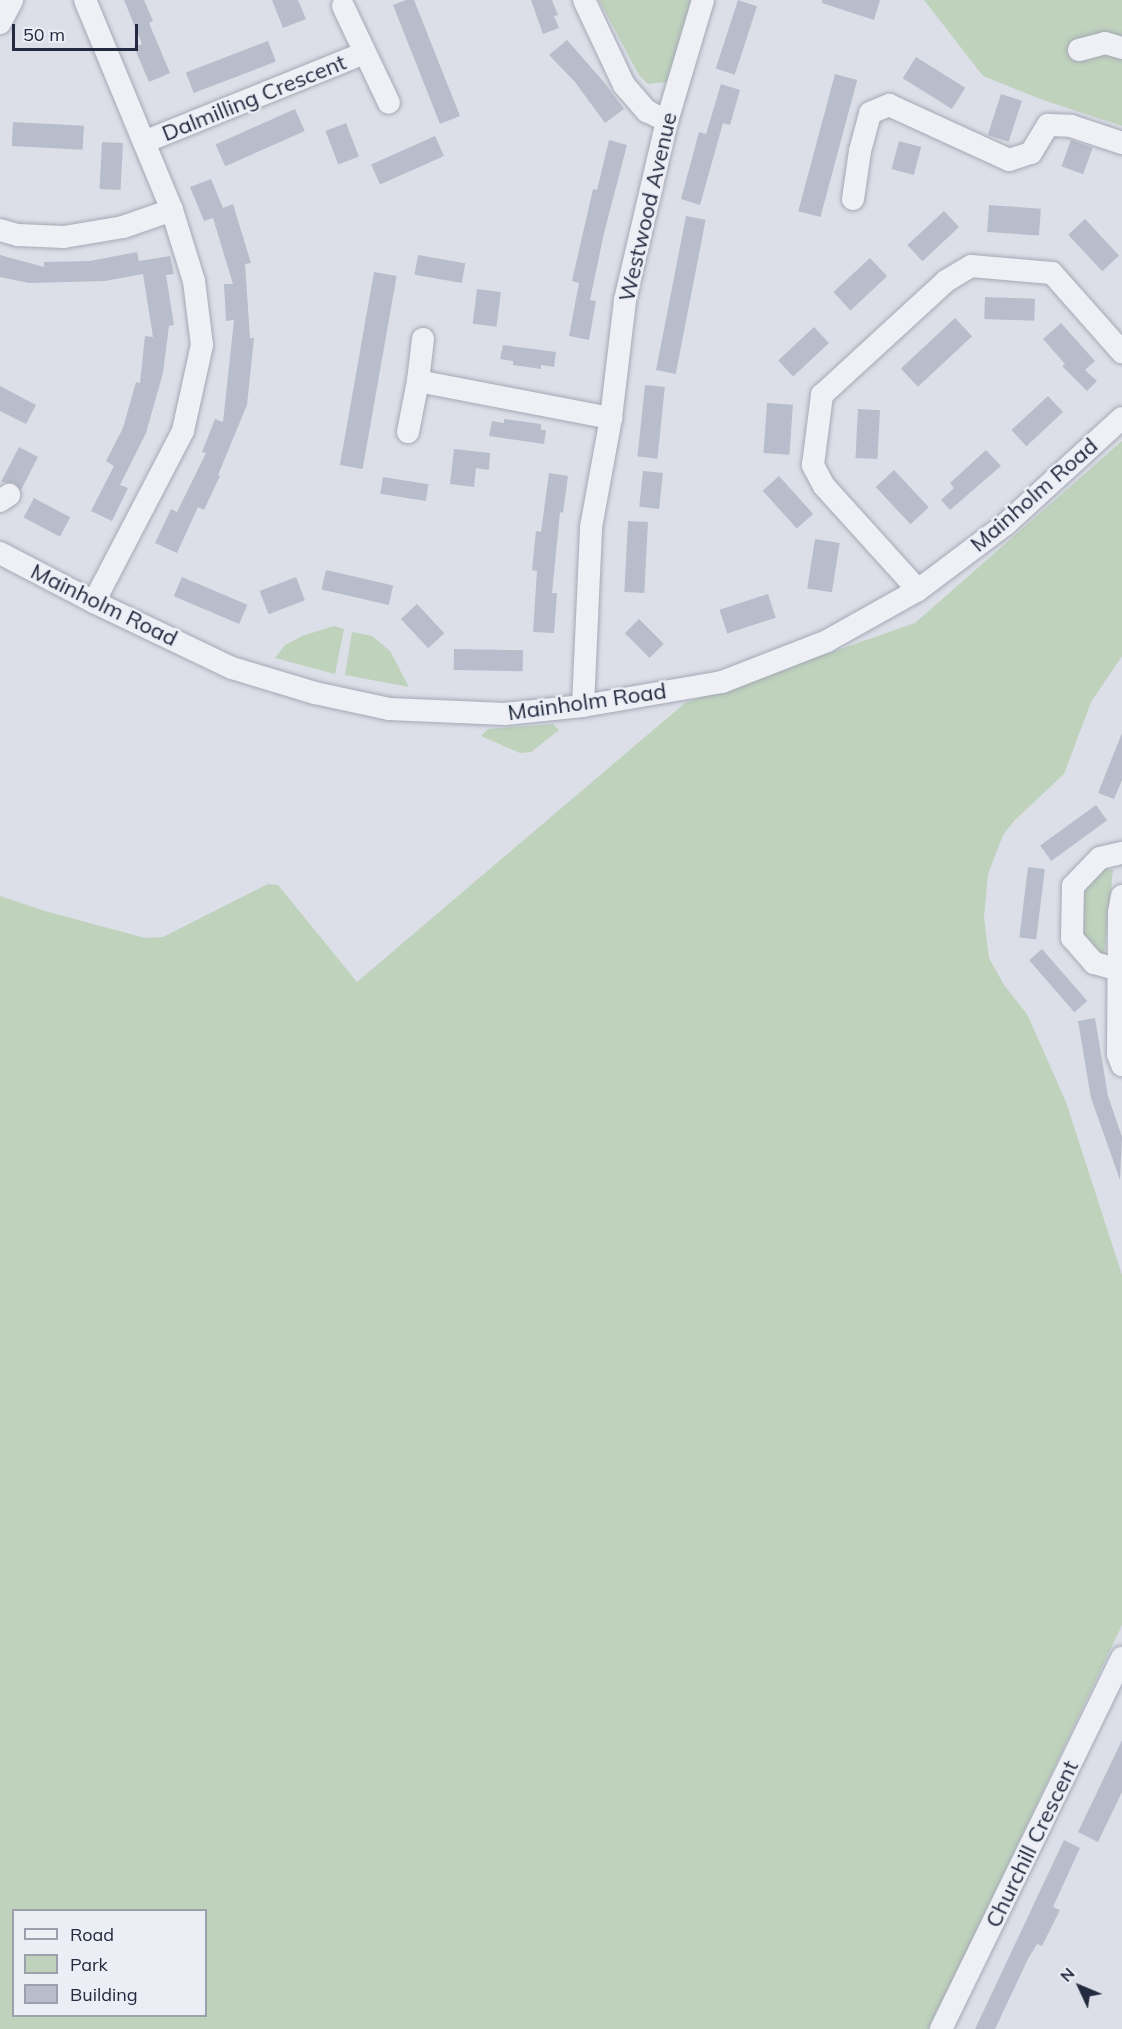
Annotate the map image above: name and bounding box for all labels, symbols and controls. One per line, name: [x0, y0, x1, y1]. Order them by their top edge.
scale bar: [15, 12, 141, 50]
text: 50 m: [23, 23, 65, 46]
street label: Dalmilling Crescent: [158, 49, 350, 147]
street label: Westwood Avenue: [613, 110, 683, 304]
street label: Mainholm Road: [965, 433, 1103, 557]
street label: Mainholm Road: [26, 558, 182, 652]
street label: Mainholm Road: [506, 678, 668, 726]
street label: Churchill Crescent: [980, 1756, 1084, 1932]
legend: [12, 1909, 207, 2017]
text: Road: [70, 1923, 114, 1946]
text: Park: [70, 1953, 108, 1976]
north arrow: [1050, 1957, 1110, 2017]
text: N: [1056, 1963, 1078, 1986]
text: Building: [70, 1983, 138, 2006]

